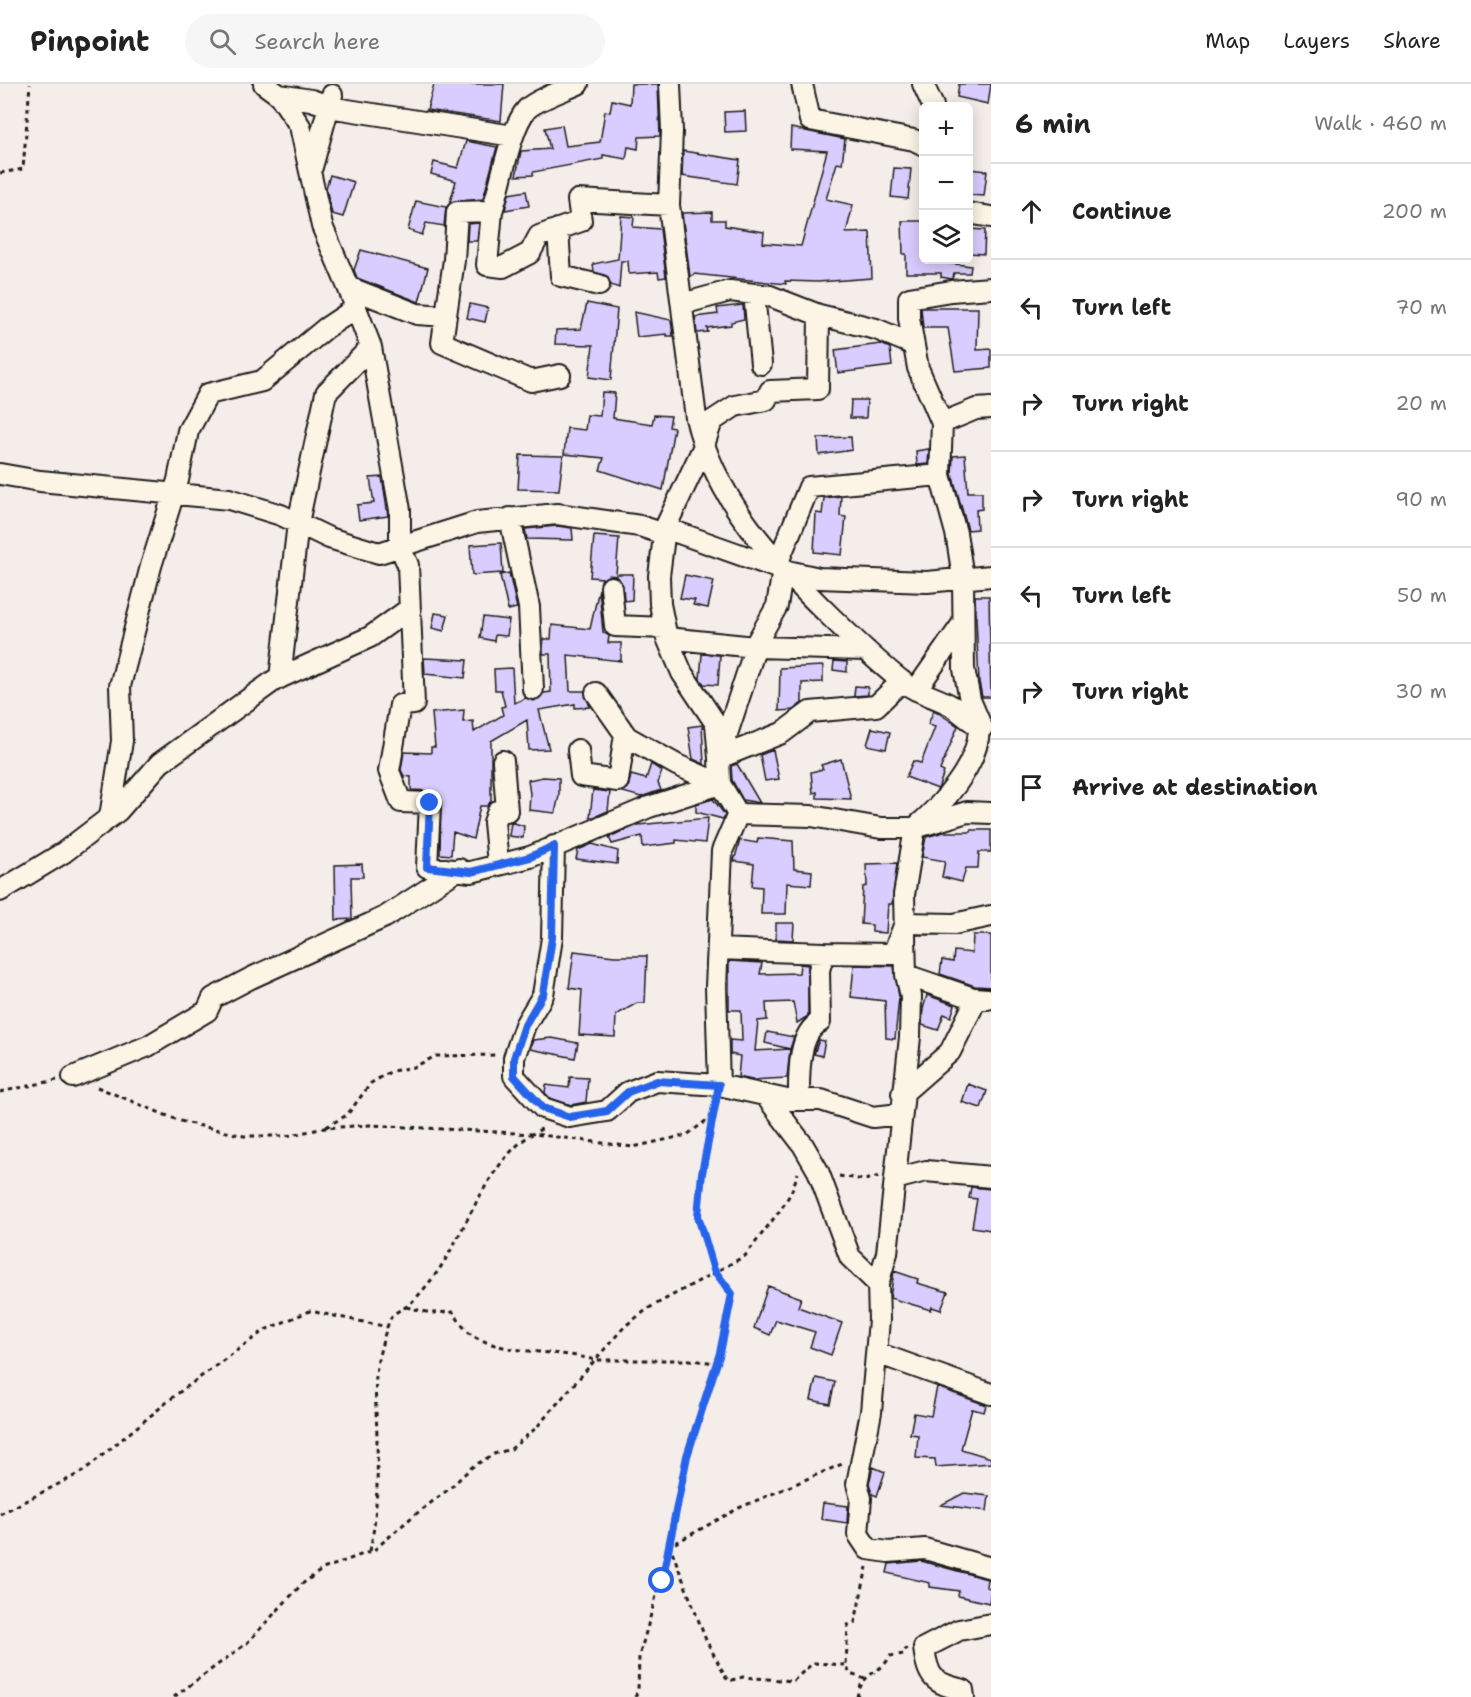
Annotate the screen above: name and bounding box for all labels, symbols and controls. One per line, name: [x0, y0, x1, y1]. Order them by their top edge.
search box: [185, 14, 605, 68]
text: Pinpoint: [30, 22, 149, 60]
icon: search: [206, 25, 239, 58]
text: Search here: [254, 27, 380, 56]
text: Map: [1205, 27, 1250, 55]
text: Layers: [1283, 27, 1350, 55]
text: Share: [1383, 27, 1441, 55]
map controls: [919, 102, 973, 264]
button: +: [919, 102, 973, 156]
text: 6 min: [1015, 106, 1091, 141]
text: Walk · 460 m: [1314, 110, 1447, 136]
button: −: [919, 156, 973, 210]
icon: ahead: [1015, 195, 1048, 228]
text: Continue: [1072, 197, 1172, 226]
text: 200 m: [1382, 198, 1447, 224]
button: layers: [919, 210, 973, 264]
icon: left: [1015, 291, 1048, 324]
text: Turn left: [1072, 293, 1171, 322]
text: 70 m: [1395, 294, 1447, 320]
icon: right: [1015, 387, 1048, 420]
text: Turn right: [1072, 389, 1189, 418]
text: 20 m: [1396, 390, 1447, 416]
icon: right: [1015, 483, 1048, 516]
text: Turn right: [1072, 485, 1189, 514]
text: 90 m: [1395, 486, 1447, 512]
icon: left: [1015, 579, 1048, 612]
text: Turn left: [1072, 581, 1171, 610]
text: 50 m: [1397, 582, 1447, 608]
icon: right: [1015, 675, 1048, 708]
text: Turn right: [1072, 677, 1189, 706]
text: 30 m: [1395, 678, 1447, 704]
icon: arrive: [1015, 771, 1048, 804]
text: Arrive at destination: [1072, 773, 1318, 802]
route end: [416, 789, 442, 815]
route start: [648, 1567, 674, 1593]

